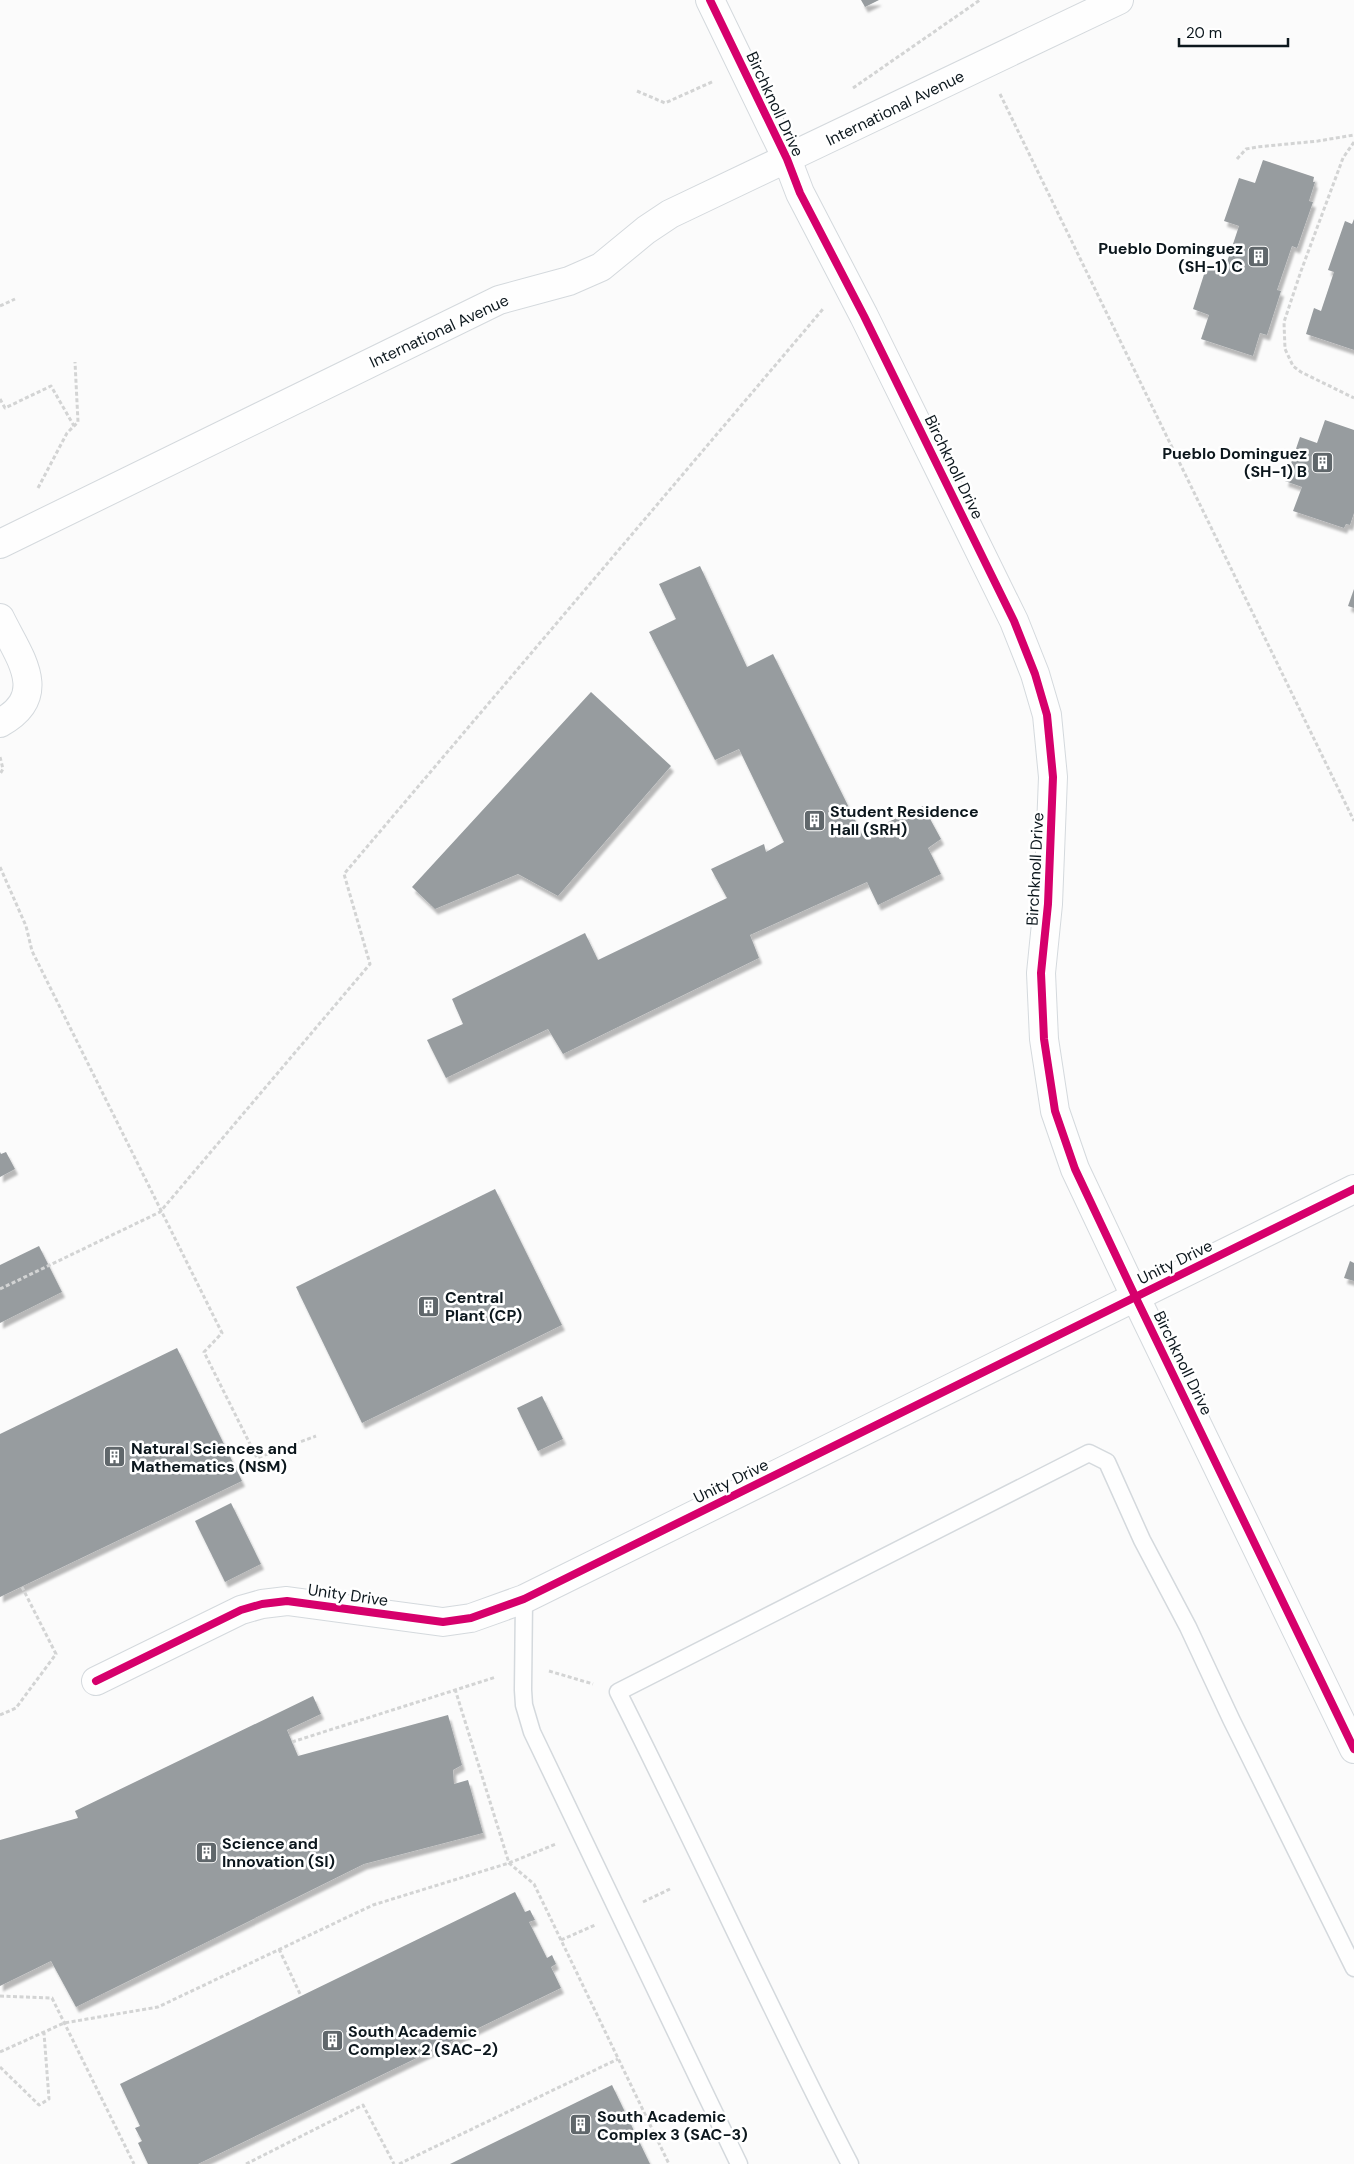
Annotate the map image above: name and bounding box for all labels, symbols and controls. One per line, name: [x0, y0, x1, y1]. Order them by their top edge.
scale bar: [1179, 15, 1288, 47]
text: 20 m: [1186, 23, 1222, 43]
street label: Birchknoll Drive: [742, 48, 808, 160]
street label: International Avenue: [822, 65, 968, 151]
place label: Pueblo Dominguez (SH-1) C: [1098, 238, 1243, 277]
building icon: Pueblo Dominguez (SH-1) C: [1247, 245, 1271, 269]
street label: International Avenue: [366, 290, 512, 372]
street label: Birchknoll Drive: [920, 411, 988, 523]
place label: Pueblo Dominguez (SH-1) B: [1162, 443, 1307, 482]
building icon: Pueblo Dominguez (SH-1) B: [1311, 450, 1335, 474]
place label: Student Residence Hall (SRH): [830, 801, 979, 840]
building icon: Student Residence Hall (SRH): [802, 808, 826, 832]
street label: Birchknoll Drive: [1022, 812, 1048, 926]
street label: Unity Drive: [1134, 1235, 1216, 1289]
place label: Central Plant (CP): [445, 1287, 522, 1326]
building icon: Central Plant (CP): [417, 1294, 441, 1318]
street label: Birchknoll Drive: [1149, 1307, 1217, 1419]
place label: Natural Sciences and Mathematics (NSM): [131, 1438, 297, 1477]
building icon: Natural Sciences and Mathematics (NSM): [103, 1445, 127, 1469]
street label: Unity Drive: [690, 1454, 772, 1508]
street label: Unity Drive: [307, 1579, 389, 1611]
place label: Science and Innovation (SI): [222, 1833, 335, 1872]
building icon: Science and Innovation (SI): [194, 1840, 218, 1864]
place label: South Academic Complex 2 (SAC-2): [348, 2021, 498, 2060]
building icon: South Academic Complex 2 (SAC-2): [320, 2028, 344, 2052]
place label: South Academic Complex 3 (SAC-3): [597, 2106, 748, 2145]
building icon: South Academic Complex 3 (SAC-3): [569, 2113, 593, 2137]

